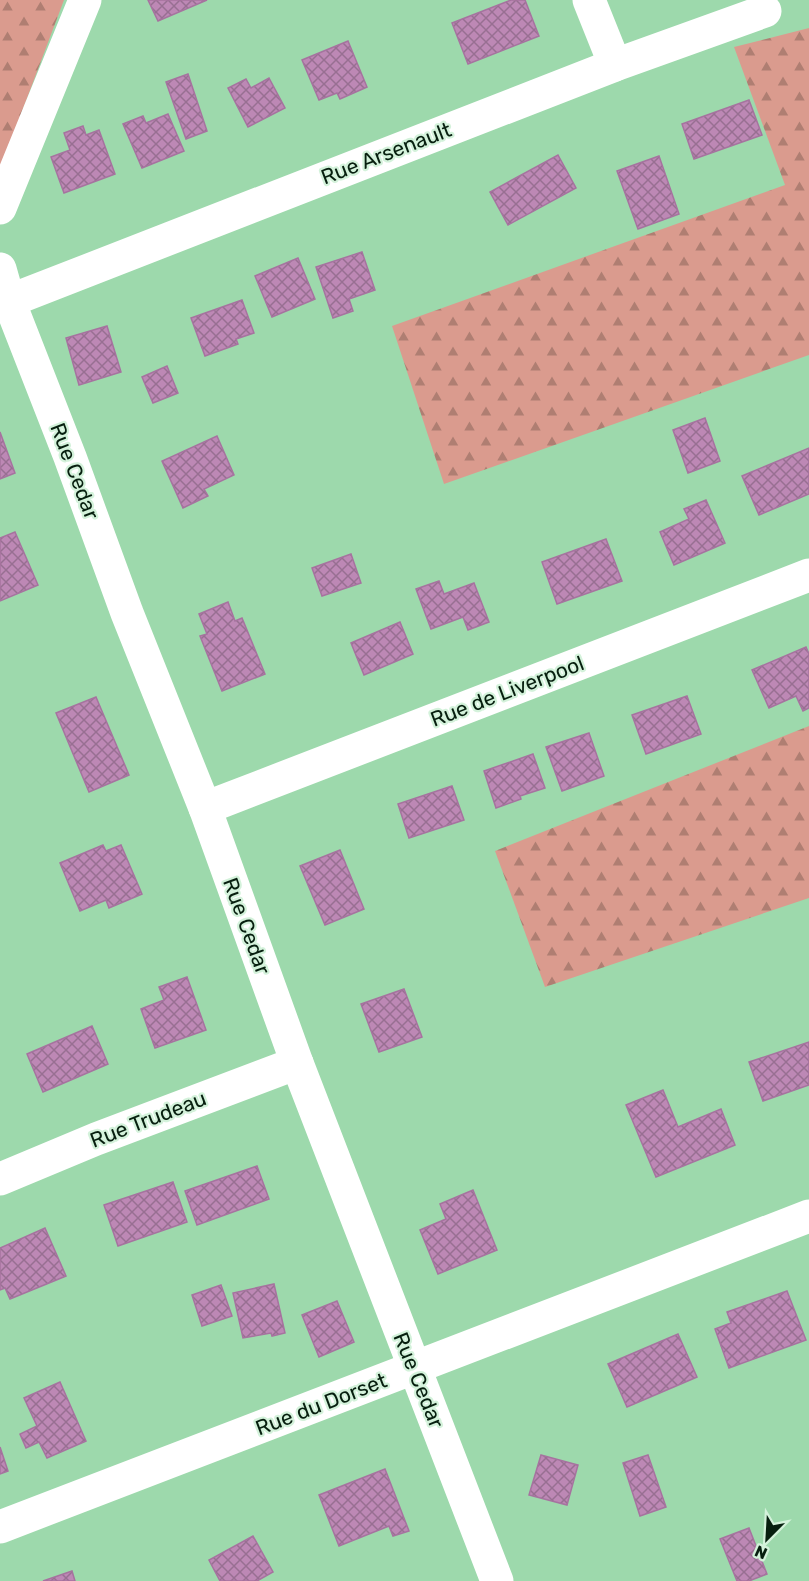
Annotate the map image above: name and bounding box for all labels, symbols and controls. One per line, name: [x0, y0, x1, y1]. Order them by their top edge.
street label: Rue Arsenault: [317, 117, 455, 189]
street label: Rue Cedar: [45, 419, 105, 523]
street label: Rue de Liverpool: [427, 650, 587, 732]
street label: Rue Cedar: [218, 874, 276, 978]
street label: Rue Trudeau: [86, 1085, 210, 1153]
street label: Rue Cedar: [388, 1328, 450, 1432]
street label: Rue du Dorset: [252, 1367, 390, 1441]
north arrow: [737, 1509, 797, 1569]
text: N: [752, 1541, 770, 1563]

